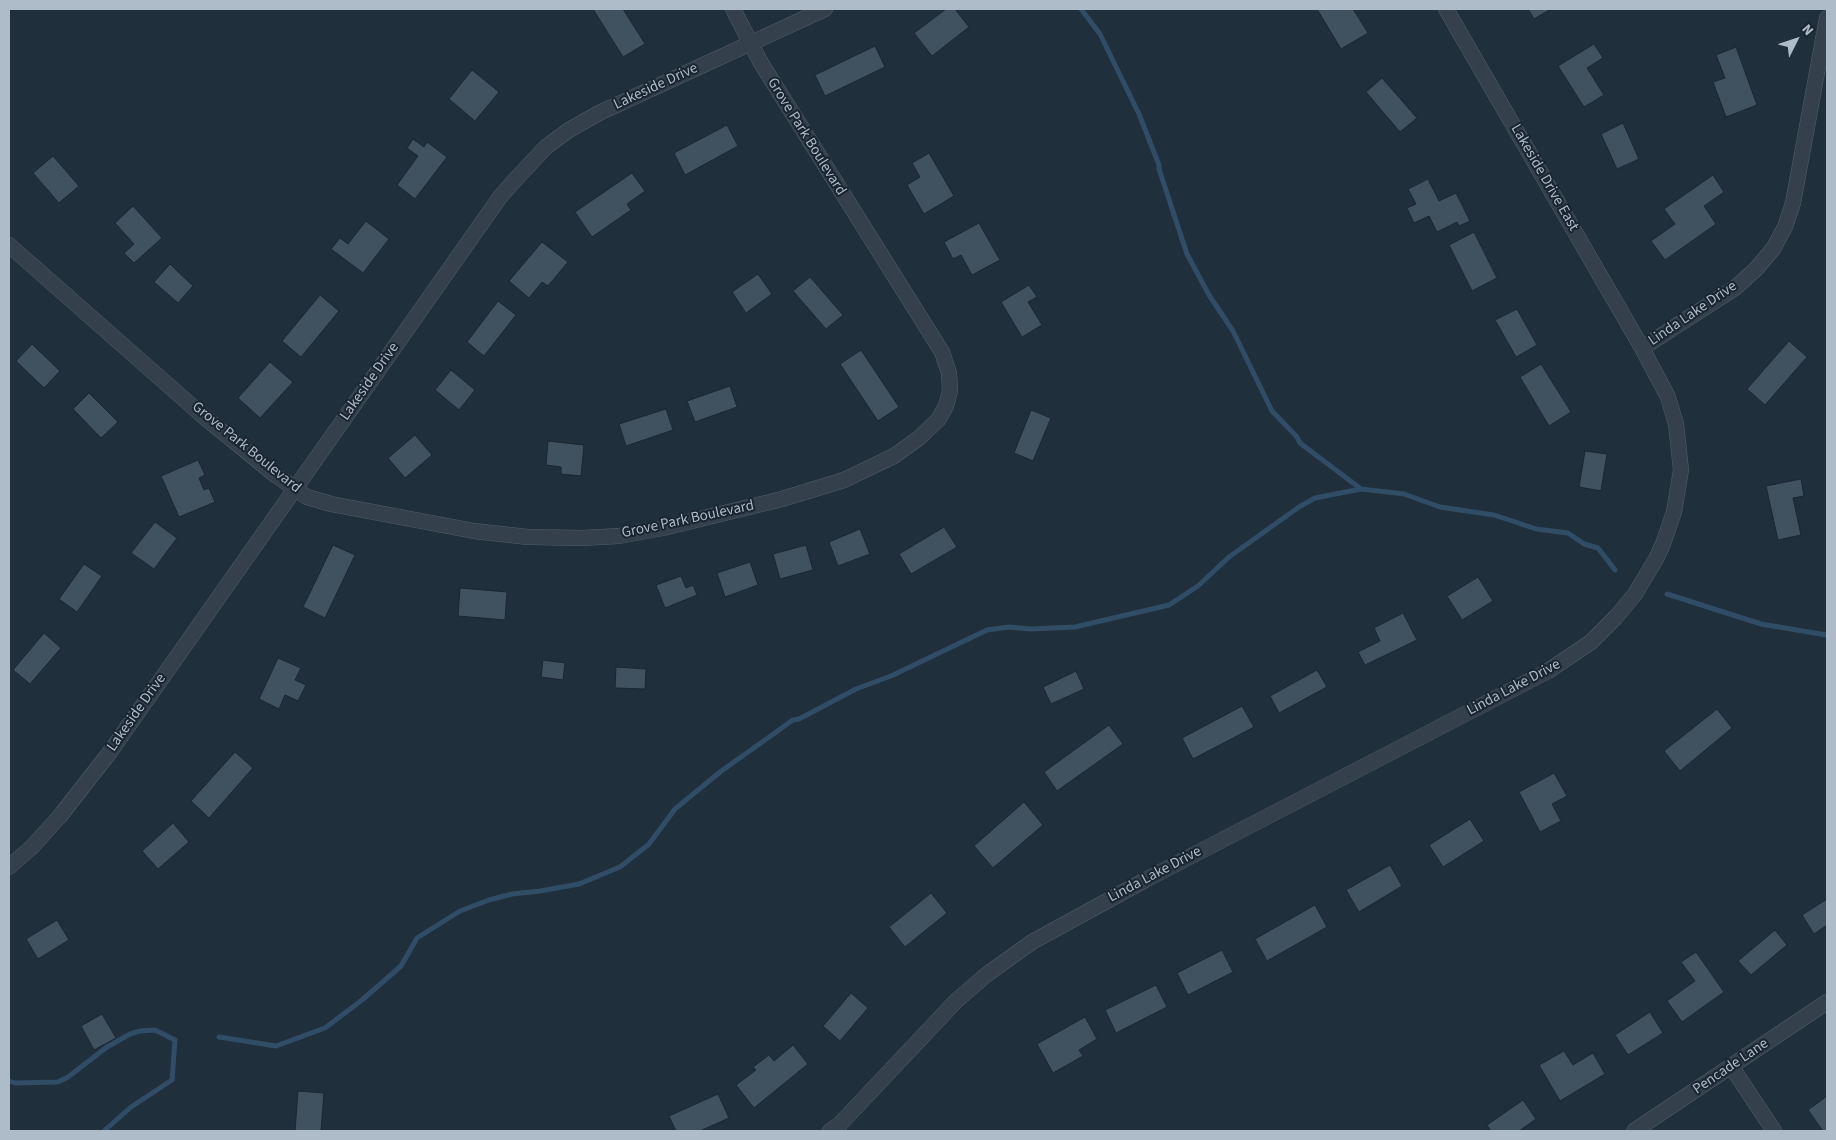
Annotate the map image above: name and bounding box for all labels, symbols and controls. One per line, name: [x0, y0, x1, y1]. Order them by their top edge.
north arrow: [1771, 15, 1821, 65]
text: N: [1797, 20, 1818, 40]
street label: Lakeside Drive: [611, 60, 701, 114]
street label: Grove Park Boulevard: [763, 75, 849, 199]
street label: Lakeside Drive East: [1506, 121, 1582, 235]
street label: Linda Lake Drive: [1645, 278, 1741, 350]
street label: Lakeside Drive: [337, 340, 403, 424]
street label: Grove Park Boulevard: [188, 399, 304, 497]
street label: Grove Park Boulevard: [620, 497, 756, 543]
street label: Linda Lake Drive: [1464, 656, 1564, 720]
street label: Lakeside Drive: [104, 671, 170, 755]
street label: Linda Lake Drive: [1105, 843, 1205, 907]
street label: Pencade Lane: [1690, 1035, 1772, 1099]

